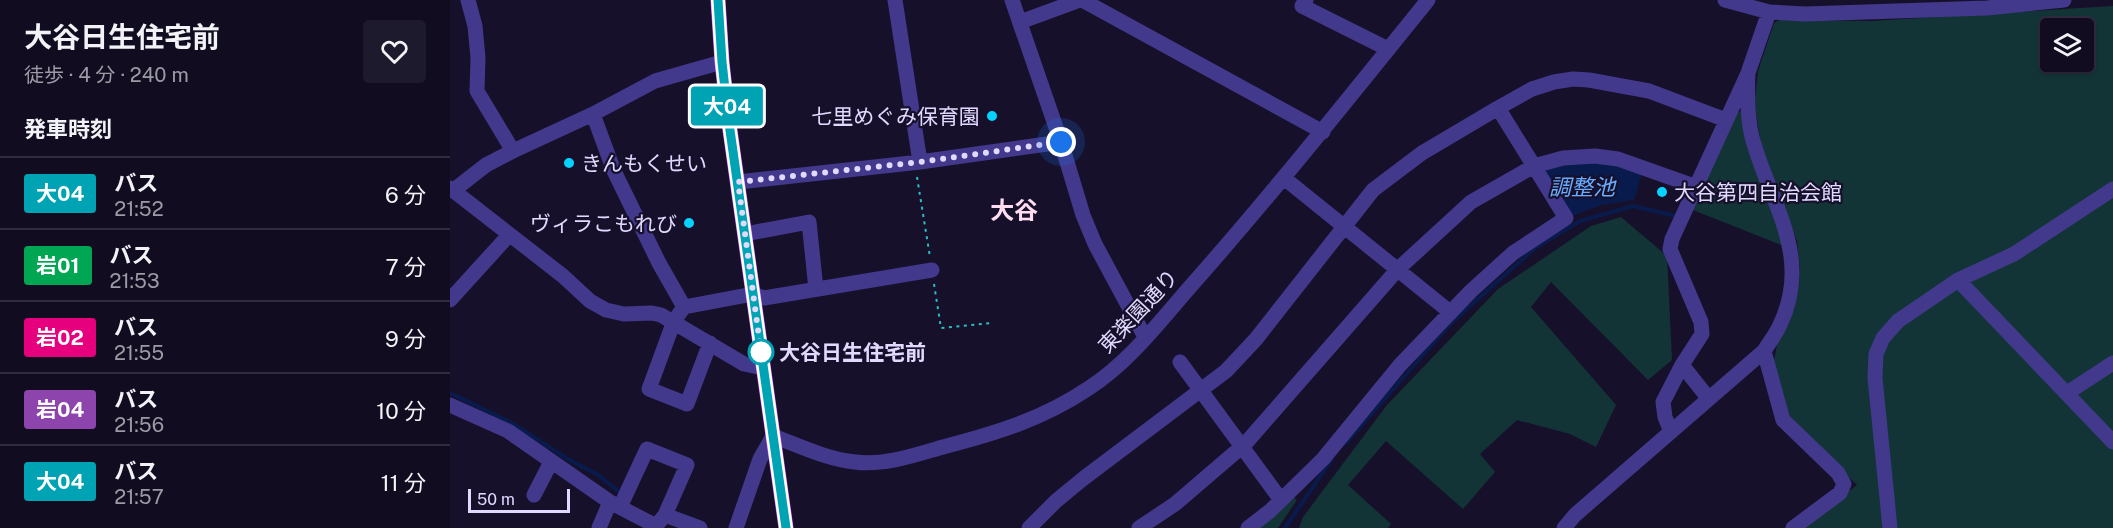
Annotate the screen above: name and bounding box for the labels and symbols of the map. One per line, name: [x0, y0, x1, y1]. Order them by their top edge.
line badge: 大04: [692, 86, 762, 126]
place label: 七里めぐみ保育園: [811, 104, 980, 129]
marker: 七里めぐみ保育園: [985, 109, 999, 123]
your location: [1046, 127, 1076, 157]
place label: きんもくせい: [581, 151, 707, 176]
marker: きんもくせい: [562, 156, 576, 170]
water label: 調整池: [1549, 174, 1617, 200]
place label: 大谷第四自治会館: [1674, 180, 1842, 205]
marker: 大谷第四自治会館: [1655, 185, 1669, 199]
district label: 大谷: [990, 196, 1038, 224]
place label: ヴィラこもれび: [530, 211, 677, 236]
marker: ヴィラこもれび: [682, 216, 696, 230]
street label: 東楽園通り: [1093, 264, 1183, 358]
marker: 大谷日生住宅前: [748, 339, 774, 365]
place label: 大谷日生住宅前: [779, 340, 926, 365]
scale bar: [468, 486, 570, 514]

